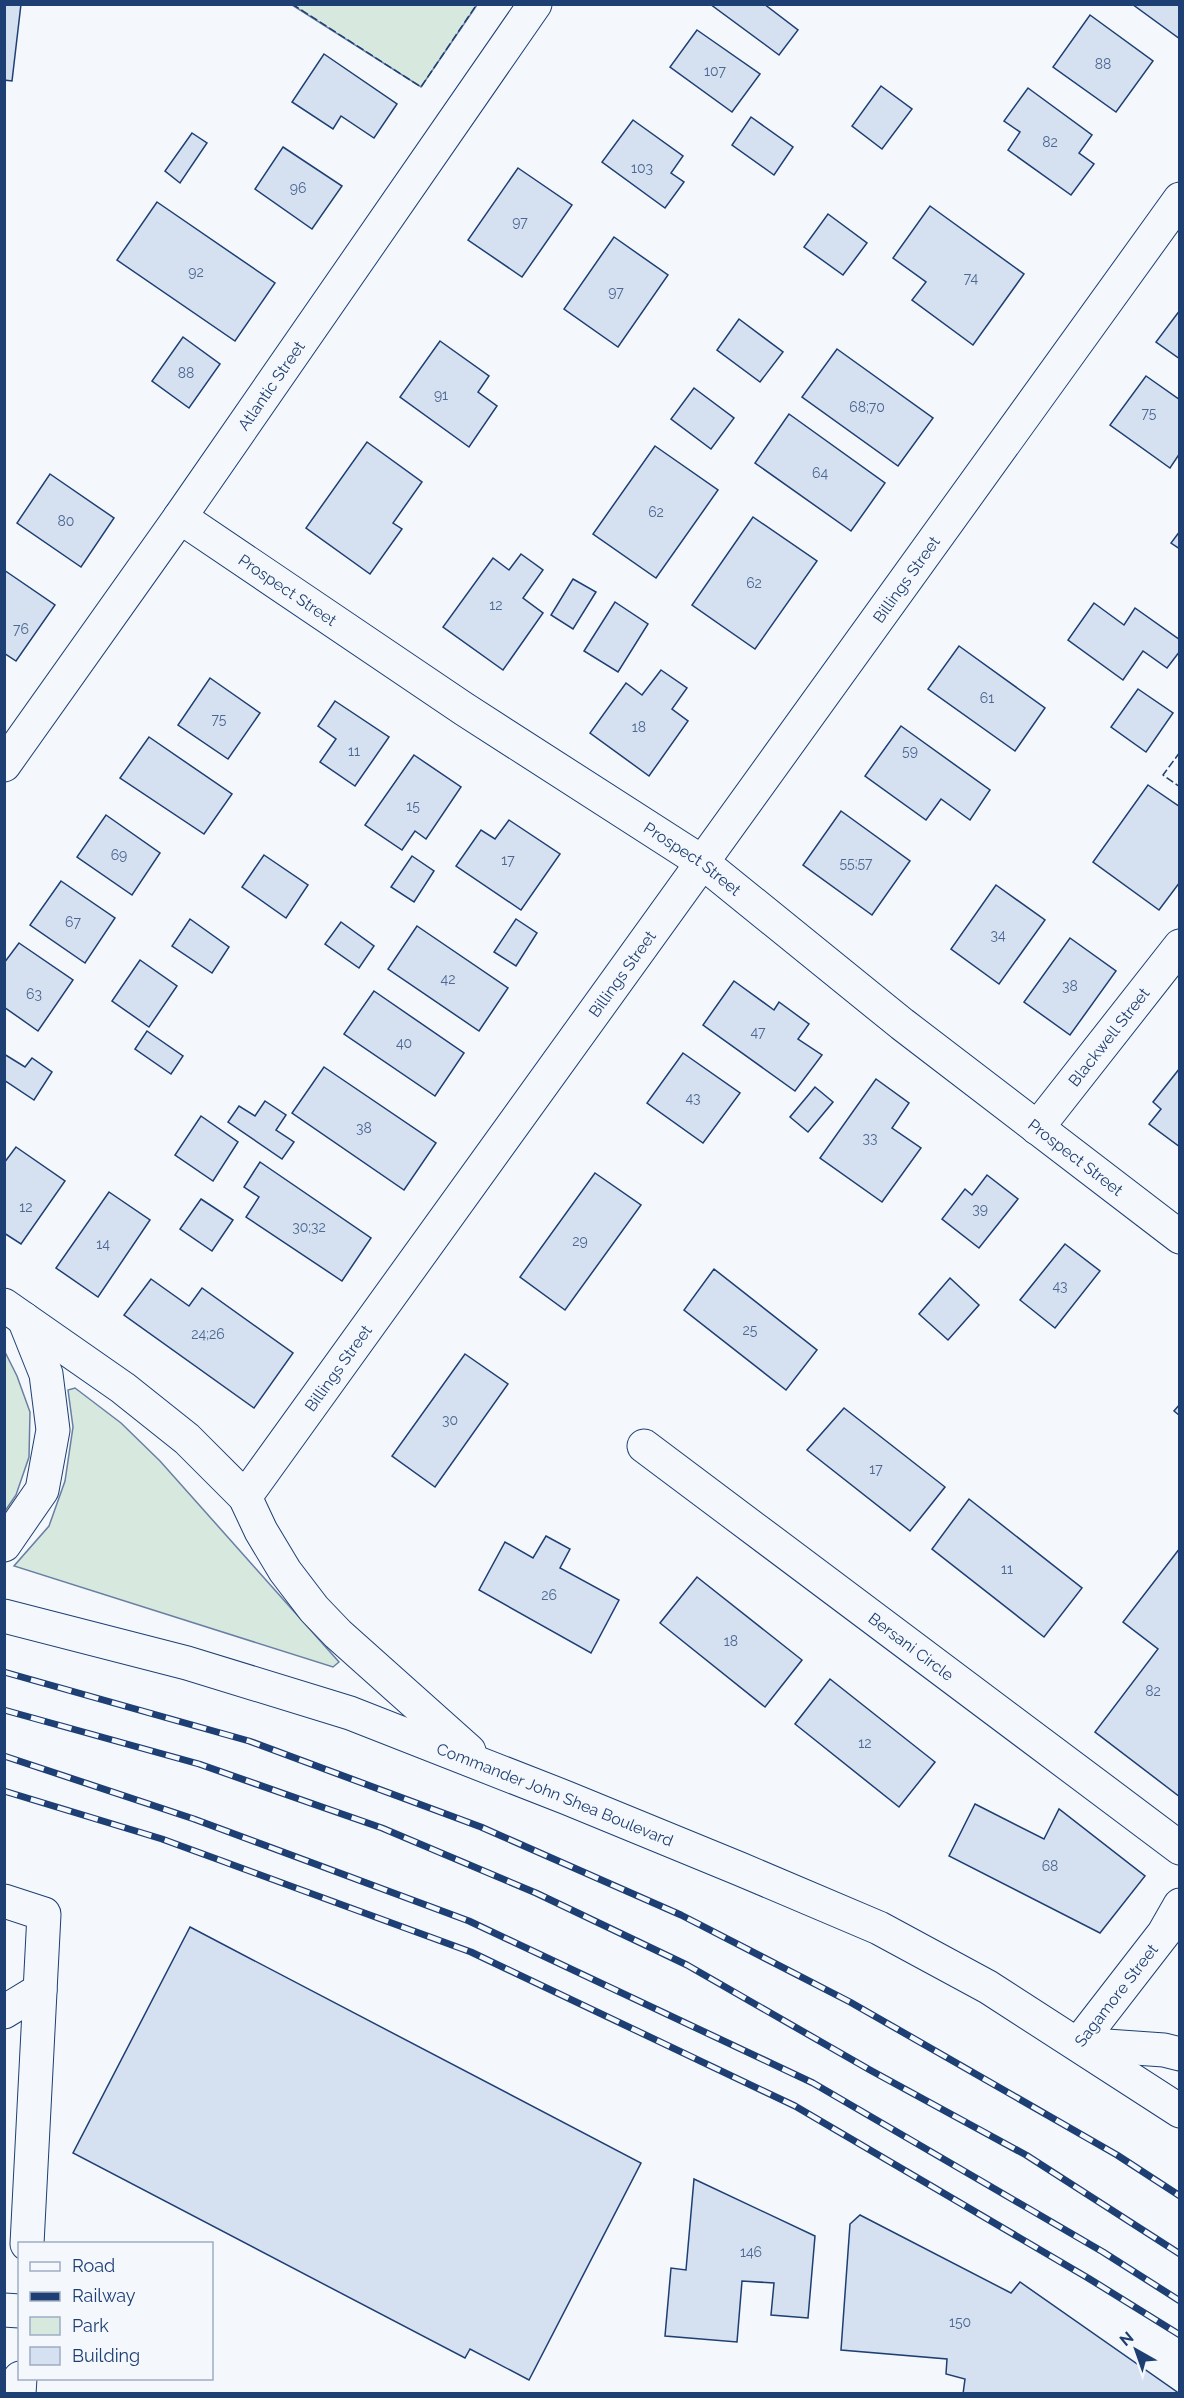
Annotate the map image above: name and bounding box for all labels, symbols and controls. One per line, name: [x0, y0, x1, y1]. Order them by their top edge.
house number: 88: [1095, 56, 1111, 72]
house number: 107: [704, 63, 726, 79]
house number: 82: [1042, 134, 1058, 150]
house number: 103: [631, 160, 653, 176]
house number: 96: [290, 180, 306, 196]
house number: 97: [512, 214, 528, 230]
house number: 92: [188, 264, 204, 280]
house number: 74: [964, 270, 979, 286]
house number: 97: [608, 284, 624, 300]
street label: Atlantic Street: [234, 337, 309, 434]
house number: 88: [178, 365, 194, 381]
house number: 91: [434, 387, 448, 403]
house number: 68;70: [849, 399, 885, 415]
house number: 75: [1142, 405, 1157, 421]
house number: 64: [812, 465, 828, 481]
house number: 62: [648, 504, 664, 520]
house number: 80: [58, 513, 74, 529]
street label: Billings Street: [869, 532, 944, 626]
street label: Prospect Street: [235, 550, 341, 631]
house number: 62: [746, 575, 762, 591]
house number: 12: [489, 597, 503, 613]
house number: 76: [13, 621, 29, 637]
house number: 61: [980, 690, 994, 706]
house number: 75: [212, 711, 227, 727]
house number: 18: [632, 719, 646, 735]
house number: 11: [348, 743, 360, 759]
house number: 59: [902, 743, 918, 759]
house number: 15: [406, 798, 420, 814]
street label: Prospect Street: [640, 818, 745, 900]
house number: 69: [111, 847, 127, 863]
house number: 17: [501, 852, 515, 868]
house number: 55;57: [839, 855, 873, 871]
house number: 67: [65, 914, 81, 930]
street label: Billings Street: [585, 927, 660, 1021]
house number: 34: [990, 927, 1006, 943]
house number: 42: [441, 971, 455, 987]
house number: 38: [1062, 978, 1078, 994]
street label: Blackwell Street: [1065, 984, 1154, 1090]
house number: 63: [26, 986, 42, 1002]
house number: 47: [750, 1024, 766, 1040]
house number: 40: [396, 1035, 412, 1051]
house number: 43: [685, 1090, 701, 1106]
street label: Prospect Street: [1024, 1115, 1127, 1200]
house number: 38: [356, 1120, 372, 1136]
house number: 33: [863, 1130, 877, 1146]
house number: 12: [19, 1199, 33, 1215]
house number: 39: [972, 1201, 988, 1217]
house number: 30;32: [292, 1219, 326, 1235]
house number: 29: [572, 1233, 588, 1249]
house number: 14: [96, 1236, 110, 1252]
house number: 43: [1052, 1278, 1068, 1294]
street label: Billings Street: [301, 1321, 376, 1415]
house number: 25: [743, 1322, 758, 1338]
house number: 24;26: [191, 1326, 225, 1342]
house number: 30: [442, 1412, 458, 1428]
house number: 17: [869, 1461, 883, 1477]
house number: 11: [1001, 1561, 1013, 1577]
house number: 26: [541, 1587, 557, 1603]
street label: Bersani Circle: [865, 1609, 957, 1685]
house number: 18: [724, 1633, 738, 1649]
house number: 82: [1145, 1683, 1161, 1699]
house number: 12: [858, 1735, 872, 1751]
street label: Commander John Shea Boulevard: [434, 1739, 676, 1851]
house number: 68: [1042, 1858, 1058, 1874]
street label: Sagamore Street: [1071, 1940, 1162, 2050]
legend: [18, 2242, 213, 2380]
house number: 146: [740, 2244, 762, 2260]
text: Road: [72, 2255, 115, 2276]
text: Railway: [72, 2285, 136, 2306]
house number: 150: [949, 2314, 971, 2330]
text: Park: [72, 2315, 109, 2336]
north arrow: [1106, 2320, 1166, 2380]
text: N: [1116, 2328, 1137, 2350]
text: Building: [72, 2345, 140, 2366]

